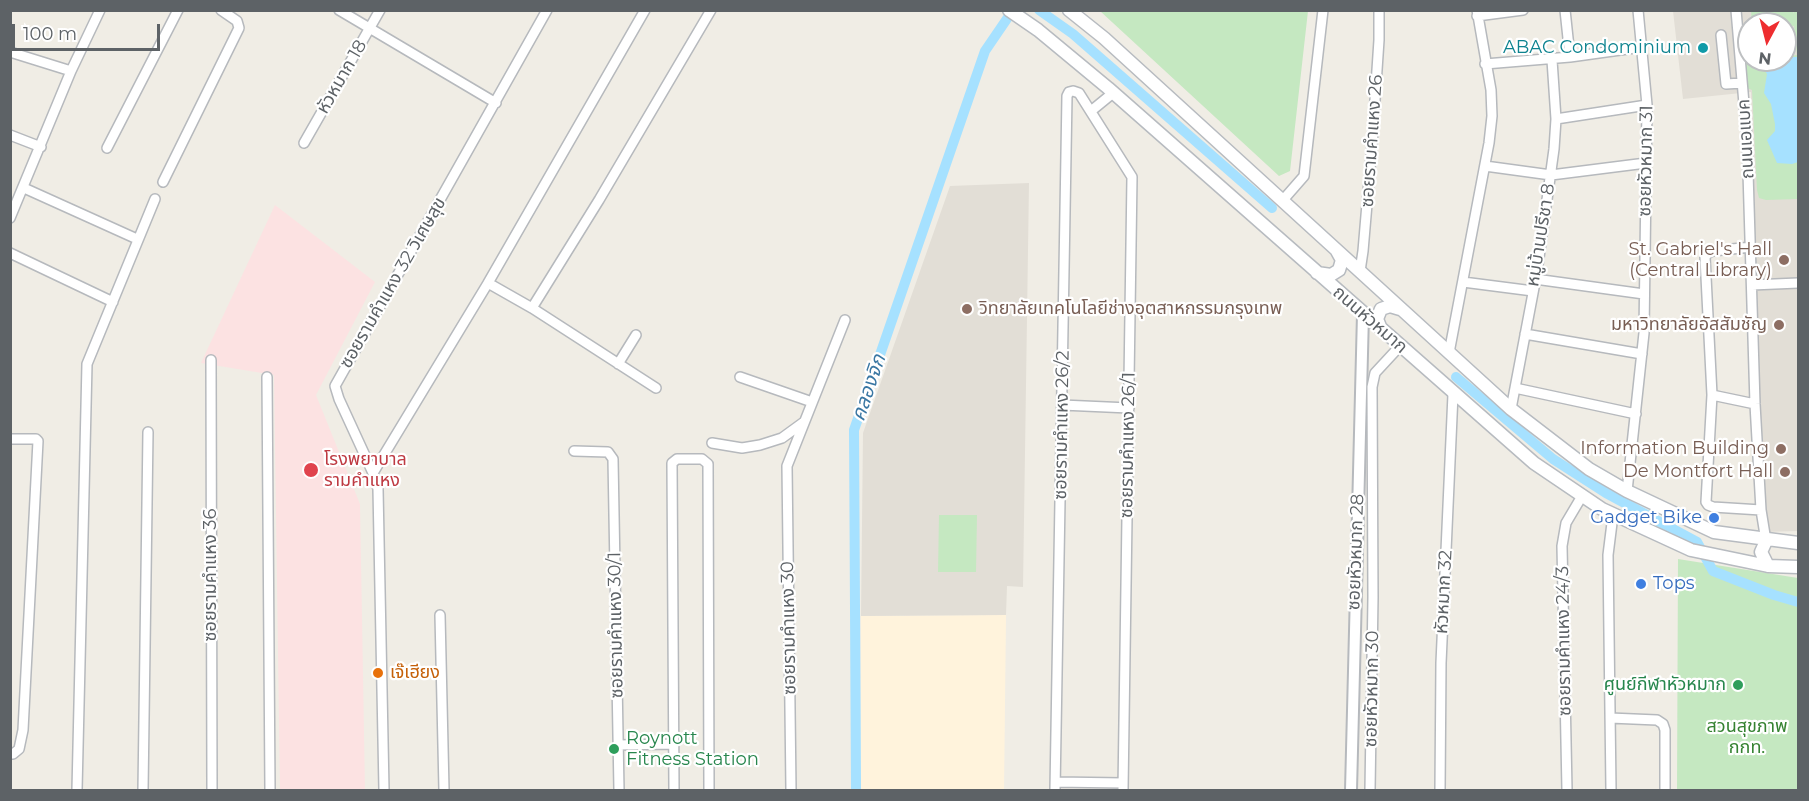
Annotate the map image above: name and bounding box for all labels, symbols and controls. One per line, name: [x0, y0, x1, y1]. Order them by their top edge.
scale bar: [15, 12, 164, 50]
north arrow: [1737, 12, 1797, 72]
text: 100 m: [23, 23, 77, 45]
street label: หัวหมาก 18: [312, 36, 372, 118]
place label: ABAC Condominium: [1503, 37, 1691, 59]
marker: ABAC Condominium: [1696, 41, 1710, 55]
text: N: [1757, 48, 1773, 69]
street label: ซอยรามคำแหง 26: [1357, 74, 1387, 208]
street label: ถนนเอแบค: [1733, 98, 1759, 180]
street label: ซอยหัวหมาก 31: [1634, 105, 1658, 217]
street label: หมู่บ้านปรีชา 8: [1522, 182, 1560, 288]
street label: ซอยรามคำแหง 32 วิเศษสุข: [335, 194, 451, 372]
place label: St. Gabriel's Hall (Central Library): [1628, 239, 1772, 282]
marker: St. Gabriel's Hall (Central Library): [1777, 253, 1791, 267]
street label: ถนนหัวหมาก: [1328, 282, 1412, 358]
place label: วิทยาลัยเทคโนโลยีช่างอุตสาหกรรมกรุงเทพ: [979, 298, 1282, 320]
marker: วิทยาลัยเทคโนโลยีช่างอุตสาหกรรมกรุงเทพ: [960, 302, 974, 316]
place label: มหาวิทยาลัยอัสสัมชัญ: [1611, 314, 1767, 336]
marker: มหาวิทยาลัยอัสสัมชัญ: [1772, 318, 1786, 332]
street label: ซอยรามคำแหง 26/2: [1050, 350, 1074, 500]
water label: คลองจิก: [846, 352, 892, 424]
street label: ซอยรามคำแหง 26/1: [1116, 372, 1140, 518]
place label: Information Building: [1580, 438, 1769, 460]
marker: Information Building: [1774, 442, 1788, 456]
place label: โรงพยาบาล รามคำแหง: [324, 449, 407, 492]
marker: โรงพยาบาล รามคำแหง: [302, 461, 320, 479]
place label: De Montfort Hall: [1623, 461, 1773, 483]
marker: De Montfort Hall: [1778, 465, 1792, 479]
street label: ซอยหัวหมาก 28: [1343, 493, 1369, 611]
place label: Gadget Bike: [1590, 507, 1702, 529]
street label: ซอยรามคำแหง 36: [200, 509, 222, 641]
marker: Gadget Bike: [1707, 511, 1721, 525]
street label: หัวหมาก 32: [1431, 549, 1457, 635]
street label: ซอยรามคำแหง 30/1: [604, 552, 628, 698]
street label: ซอยรามคำแหง 30: [777, 561, 801, 695]
street label: ซอยรามคำแหง 24/3: [1552, 566, 1576, 716]
place label: Tops: [1653, 573, 1695, 595]
marker: Tops: [1634, 577, 1648, 591]
street label: ซอยหัวหมาก 30: [1360, 630, 1384, 748]
place label: เจ๊เฮียง: [390, 662, 440, 684]
marker: เจ๊เฮียง: [371, 666, 385, 680]
place label: ศูนย์กีฬาหัวหมาก: [1604, 674, 1726, 696]
marker: ศูนย์กีฬาหัวหมาก: [1731, 678, 1745, 692]
park label: สวนสุขภาพ กกท.: [1707, 716, 1787, 758]
place label: Roynott Fitness Station: [626, 728, 759, 771]
marker: Roynott Fitness Station: [607, 742, 621, 756]

